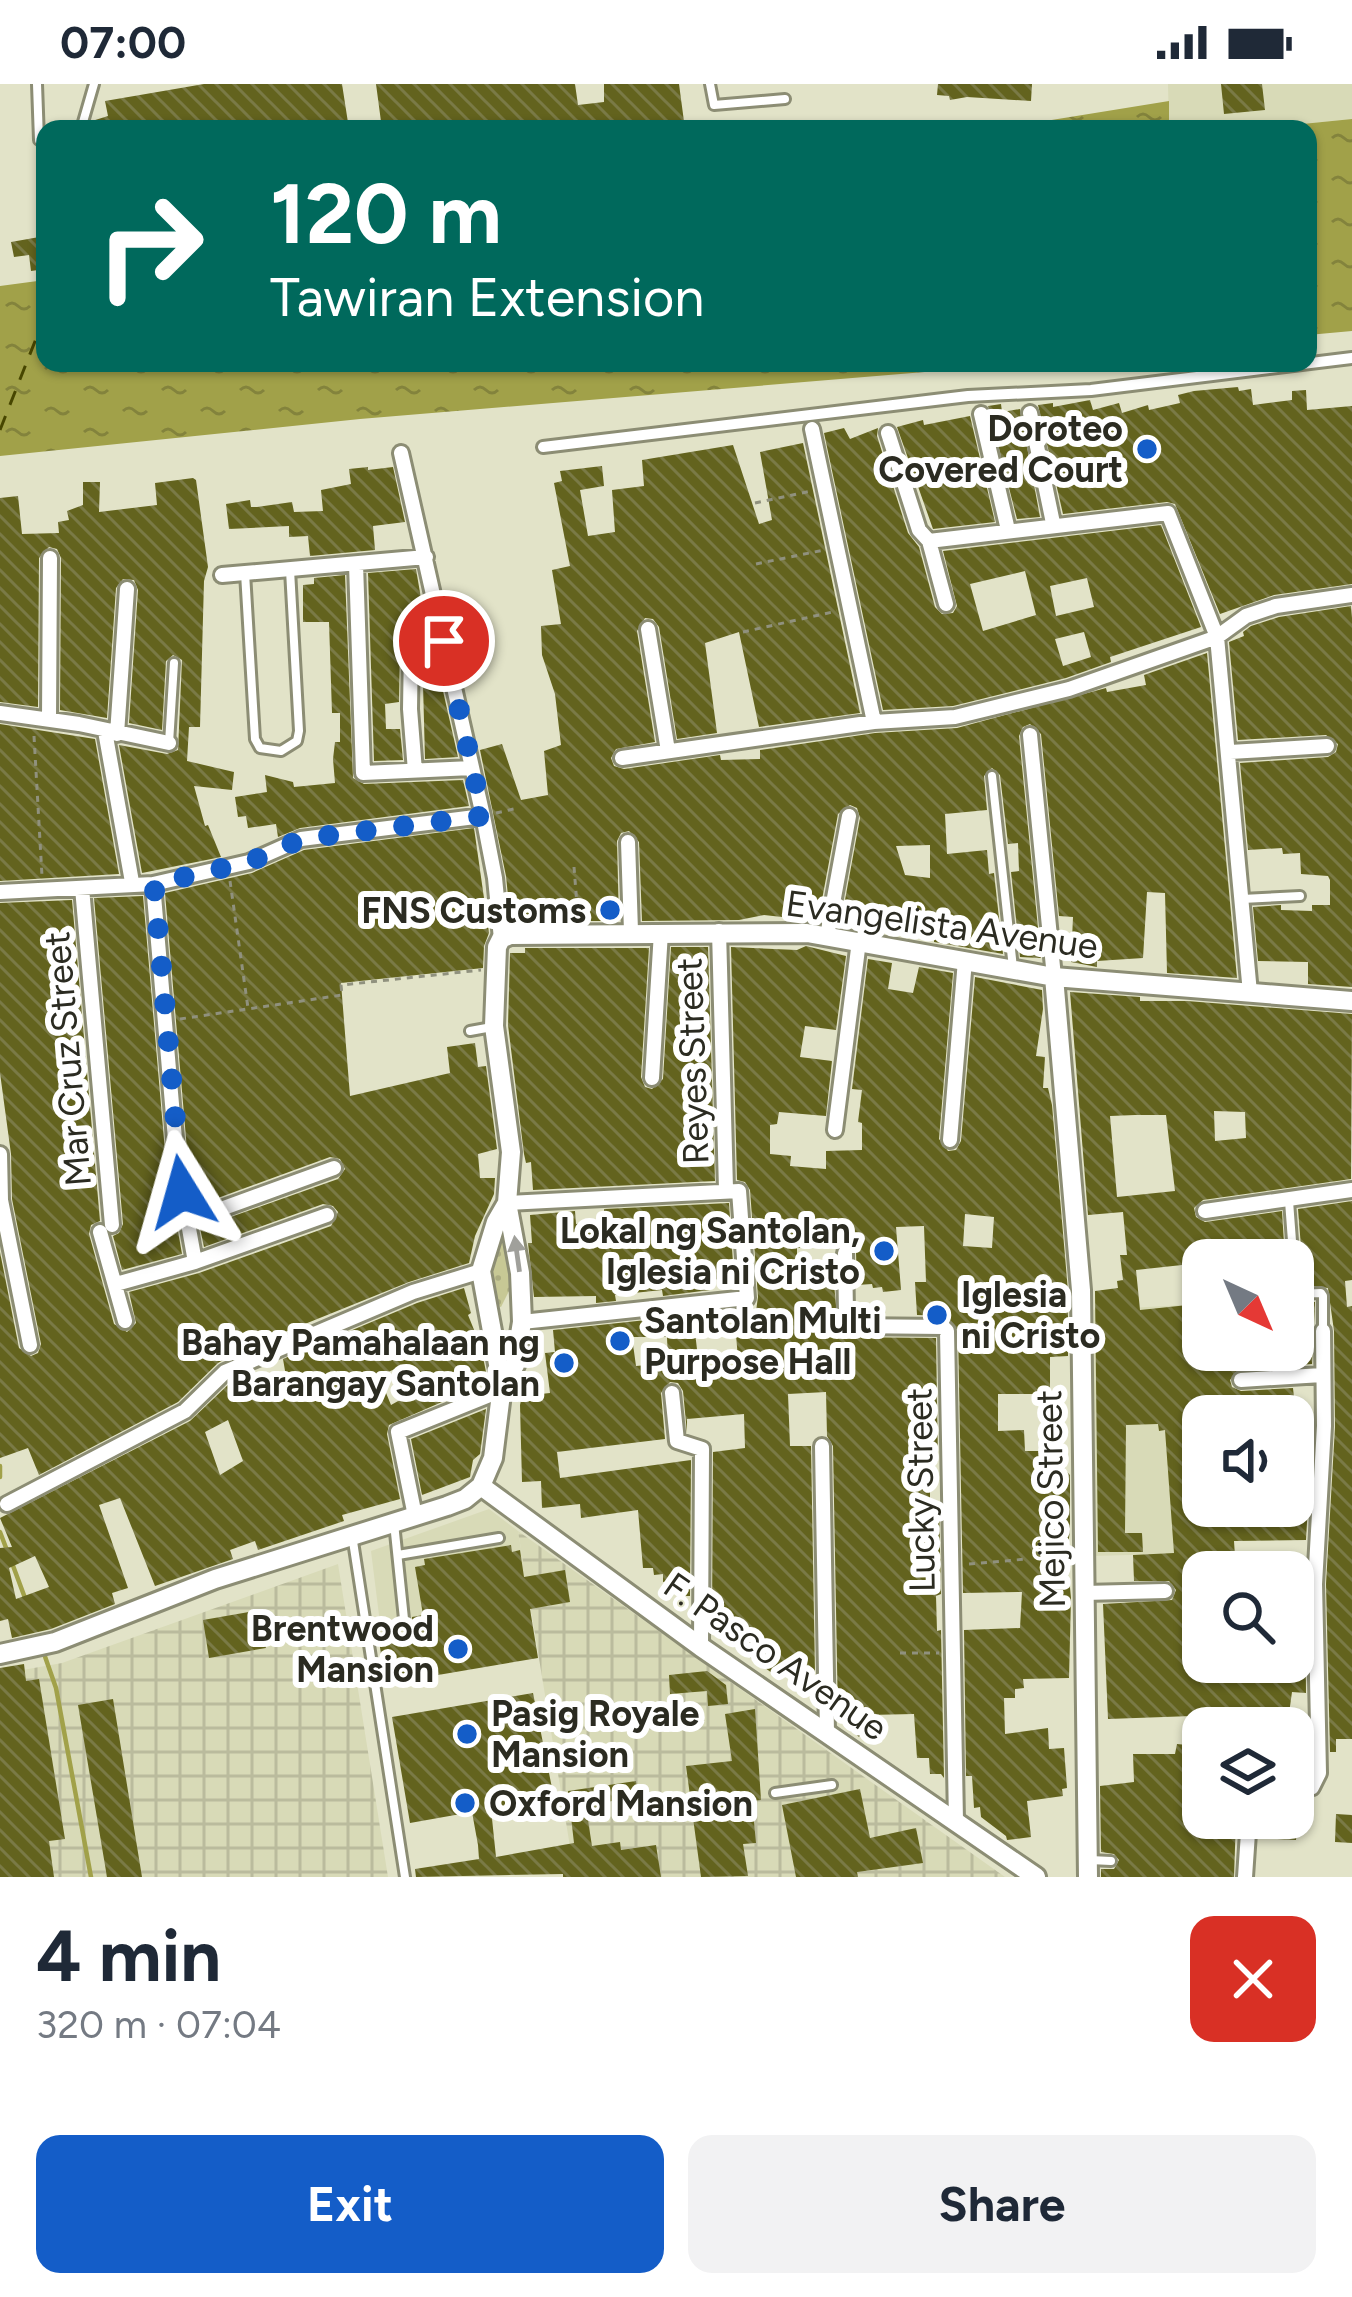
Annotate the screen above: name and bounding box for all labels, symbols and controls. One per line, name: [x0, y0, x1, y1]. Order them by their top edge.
text: 07:00: [60, 15, 186, 69]
text: 120 m: [270, 163, 502, 264]
icon: right: [72, 168, 228, 324]
text: Tawiran Extension: [270, 265, 704, 330]
place label: Doroteo Covered Court: [878, 407, 1123, 491]
marker: Doroteo Covered Court: [1134, 436, 1160, 462]
pin: [393, 590, 495, 692]
icon: arrive: [411, 608, 477, 674]
street label: Evangelista Avenue: [783, 881, 1101, 968]
place label: FNS Customs: [361, 889, 586, 932]
marker: FNS Customs: [597, 897, 623, 923]
street label: Mar Cruz Street: [35, 930, 100, 1188]
street label: Reyes Street: [667, 957, 718, 1165]
position arrow: [119, 1129, 245, 1255]
place label: Lokal ng Santolan, Iglesia ni Cristo: [560, 1209, 860, 1293]
one-way arrow: [508, 1235, 527, 1272]
marker: Lokal ng Santolan, Iglesia ni Cristo: [871, 1238, 897, 1264]
north arrow: [1182, 1239, 1314, 1371]
map controls: [1182, 1239, 1314, 1839]
place label: Iglesia ni Cristo: [961, 1273, 1100, 1357]
place label: Santolan Multi Purpose Hall: [644, 1299, 882, 1383]
marker: Iglesia ni Cristo: [924, 1302, 950, 1328]
place label: Bahay Pamahalaan ng Barangay Santolan: [181, 1321, 540, 1405]
marker: Santolan Multi Purpose Hall: [607, 1328, 633, 1354]
marker: Bahay Pamahalaan ng Barangay Santolan: [551, 1350, 577, 1376]
street label: Lucky Street: [897, 1387, 944, 1593]
street label: Mejico Street: [1027, 1390, 1074, 1608]
button: sound: [1182, 1395, 1314, 1527]
button: search: [1182, 1551, 1314, 1683]
street label: F. Pasco Avenue: [656, 1564, 896, 1749]
place label: Brentwood Mansion: [251, 1607, 434, 1691]
marker: Brentwood Mansion: [445, 1636, 471, 1662]
place label: Pasig Royale Mansion: [491, 1692, 699, 1776]
button: layers: [1182, 1707, 1314, 1839]
marker: Pasig Royale Mansion: [454, 1721, 480, 1747]
place label: Oxford Mansion: [489, 1782, 753, 1825]
marker: Oxford Mansion: [452, 1790, 478, 1816]
text: 4 min: [36, 1913, 221, 1999]
button: close: [1190, 1916, 1316, 2042]
text: 320 m · 07:04: [36, 2001, 281, 2048]
button: Exit: [36, 2135, 664, 2273]
button: Share: [688, 2135, 1316, 2273]

